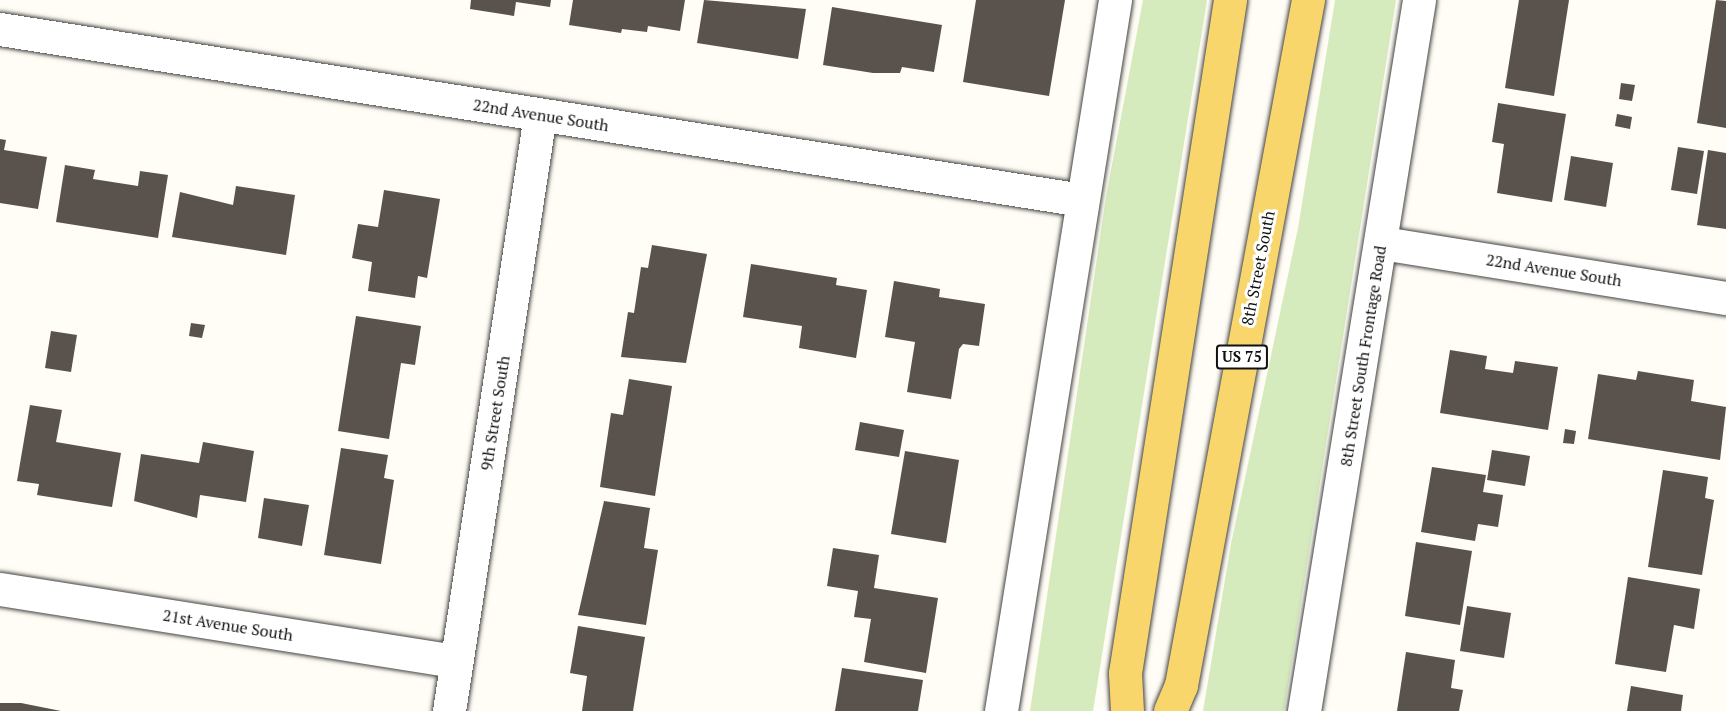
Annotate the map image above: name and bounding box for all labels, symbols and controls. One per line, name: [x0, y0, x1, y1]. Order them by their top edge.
street label: 22nd Avenue South: [472, 95, 610, 135]
street label: 8th Street South: [1237, 209, 1279, 327]
street label: 8th Street South Frontage Road: [1336, 244, 1390, 468]
street label: 22nd Avenue South: [1485, 250, 1623, 290]
road number: US 75: [1215, 345, 1269, 369]
street label: 9th Street South: [476, 354, 514, 472]
street label: 21st Avenue South: [161, 605, 295, 645]

